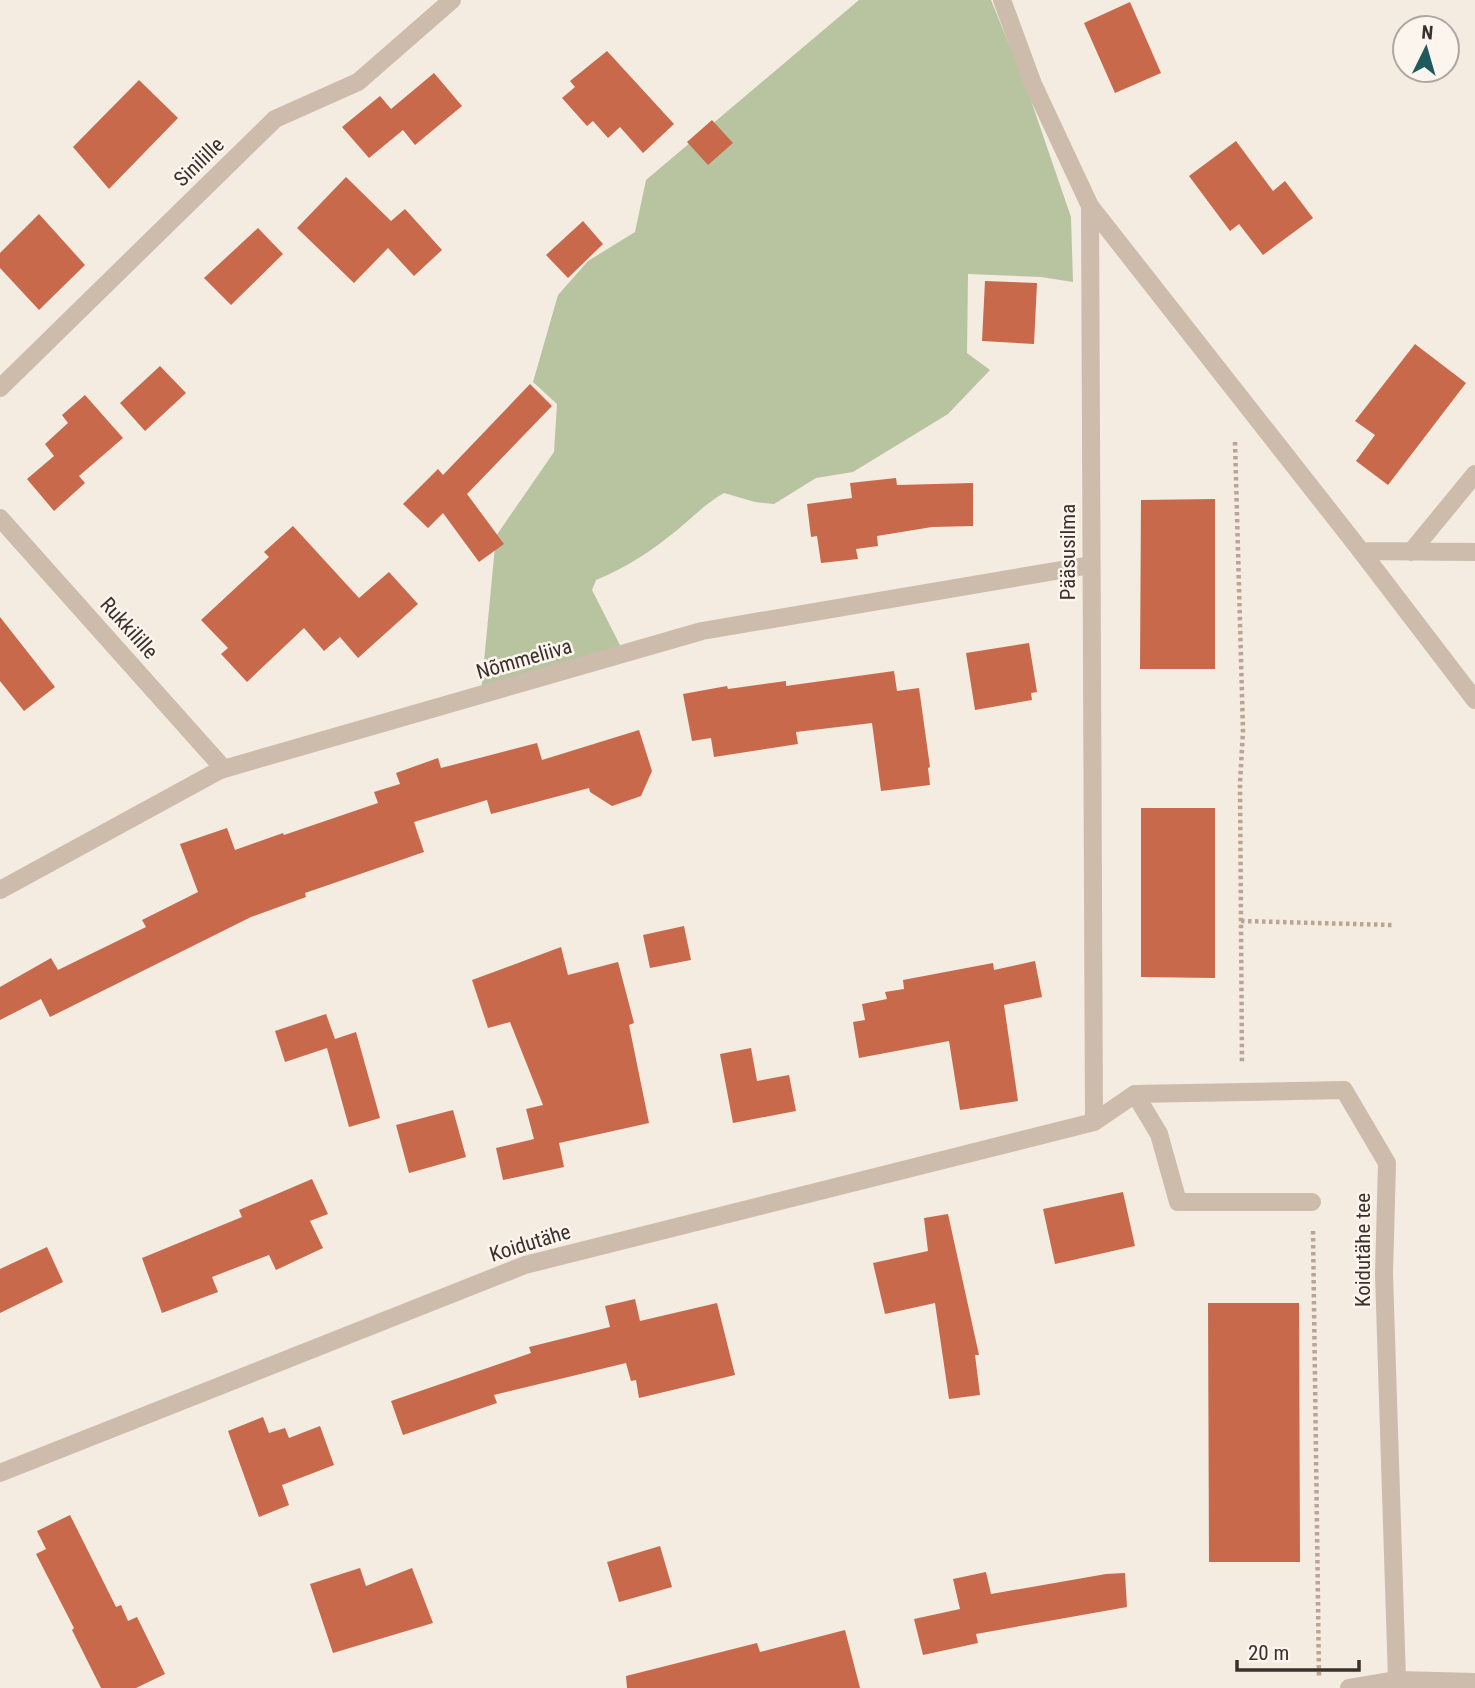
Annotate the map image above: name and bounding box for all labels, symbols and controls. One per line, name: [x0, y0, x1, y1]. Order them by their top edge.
north arrow: [1391, 14, 1461, 84]
text: N: [1421, 21, 1434, 45]
street label: Sinilille: [169, 132, 229, 191]
street label: Pääsusilma: [1056, 504, 1080, 600]
street label: Rukkilille: [95, 592, 163, 664]
street label: Nõmmeliiva: [473, 634, 575, 684]
street label: Koidutähe tee: [1351, 1193, 1375, 1307]
street label: Koidutähe: [487, 1219, 574, 1267]
scale bar: [1237, 1628, 1360, 1672]
text: 20 m: [1248, 1641, 1289, 1665]

